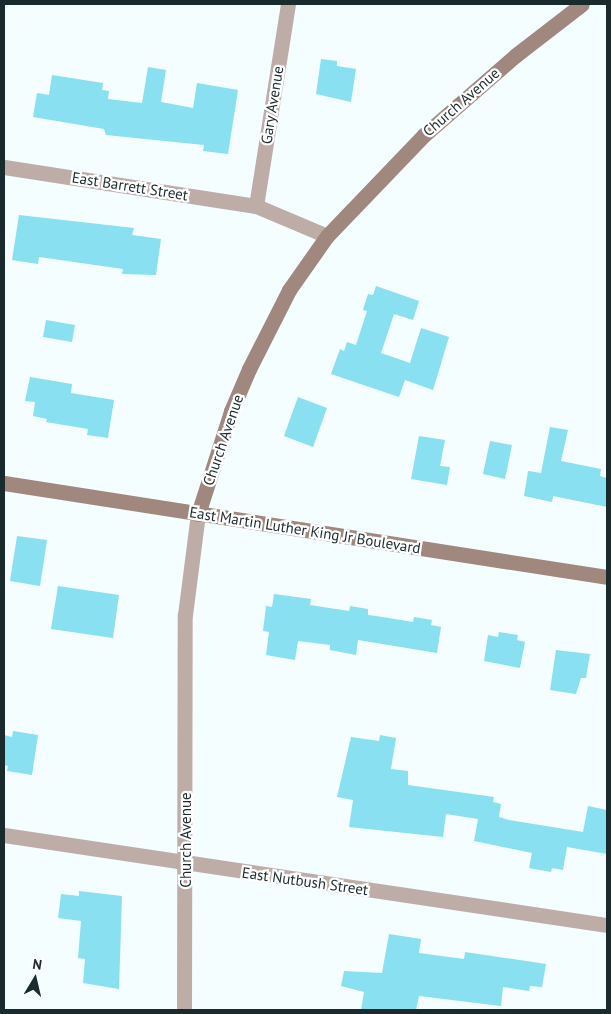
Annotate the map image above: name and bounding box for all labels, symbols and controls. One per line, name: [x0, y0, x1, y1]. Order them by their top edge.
street label: Gary Avenue: [257, 64, 287, 146]
street label: Church Avenue: [419, 64, 503, 140]
street label: East Barrett Street: [71, 168, 189, 204]
street label: Church Avenue: [199, 392, 247, 488]
street label: East Martin Luther King Jr Boulevard: [188, 503, 422, 557]
street label: Church Avenue: [177, 792, 195, 888]
street label: East Nutbush Street: [241, 863, 369, 899]
north arrow: [10, 954, 60, 1004]
text: N: [31, 955, 43, 974]

